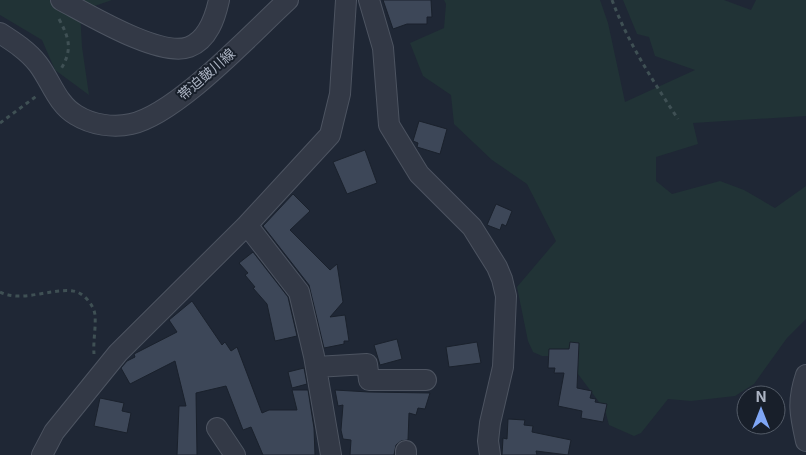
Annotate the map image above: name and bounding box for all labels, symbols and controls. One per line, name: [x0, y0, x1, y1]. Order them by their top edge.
street label: 帯迫皷川線: [174, 45, 238, 103]
north arrow: [736, 385, 786, 435]
text: N: [756, 388, 766, 405]

